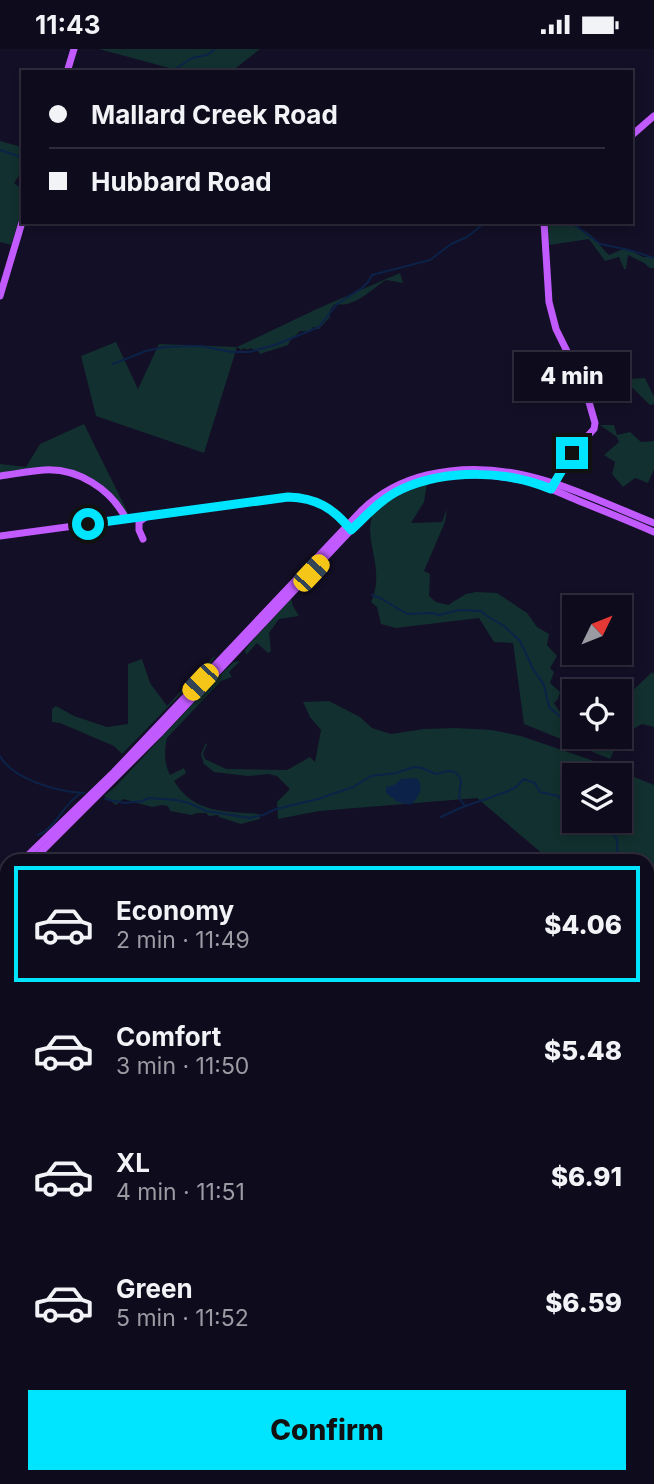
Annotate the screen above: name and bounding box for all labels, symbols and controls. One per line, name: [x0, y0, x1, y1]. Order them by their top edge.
text: 11:43: [35, 9, 100, 40]
text: Mallard Creek Road: [91, 99, 338, 130]
text: Hubbard Road: [91, 166, 272, 197]
callout: 4 min: [514, 351, 630, 401]
text: 4 min: [540, 362, 604, 390]
route end: [556, 437, 588, 469]
route start: [72, 508, 104, 540]
car: [289, 550, 334, 596]
north arrow: [562, 595, 632, 665]
map controls: [562, 595, 632, 833]
car: [178, 659, 223, 705]
button: locate: [562, 679, 632, 749]
button: layers: [562, 763, 632, 833]
icon: car: [32, 893, 95, 956]
text: Economy: [116, 895, 234, 926]
text: $4.06: [544, 909, 622, 940]
text: 2 min · 11:49: [116, 926, 250, 954]
icon: car: [32, 1019, 95, 1082]
text: Comfort: [116, 1021, 221, 1052]
text: $5.48: [544, 1035, 622, 1066]
text: 3 min · 11:50: [116, 1052, 249, 1080]
icon: car: [32, 1145, 95, 1208]
text: XL: [116, 1147, 150, 1178]
text: $6.91: [551, 1161, 622, 1192]
text: 4 min · 11:51: [116, 1178, 245, 1206]
icon: car: [32, 1271, 95, 1334]
text: Green: [116, 1273, 193, 1304]
text: $6.59: [545, 1287, 622, 1318]
text: 5 min · 11:52: [116, 1304, 249, 1332]
button: Confirm: [28, 1390, 626, 1470]

